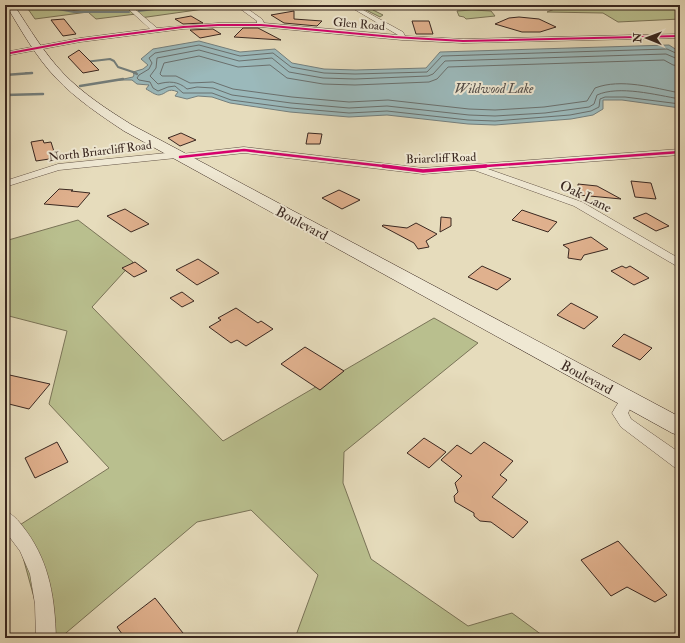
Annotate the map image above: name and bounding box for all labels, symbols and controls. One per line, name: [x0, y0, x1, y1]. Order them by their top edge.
street label: Glen Road: [332, 15, 386, 34]
north arrow: [627, 18, 667, 58]
text: N: [631, 32, 644, 44]
water label: Wildwood Lake: [455, 81, 534, 97]
street label: North Briarcliff Road: [48, 138, 153, 165]
street label: Briarcliff Road: [406, 150, 477, 167]
street label: Oak Lane: [557, 177, 615, 216]
street label: Boulevard: [273, 203, 331, 244]
street label: Boulevard: [558, 357, 616, 398]

